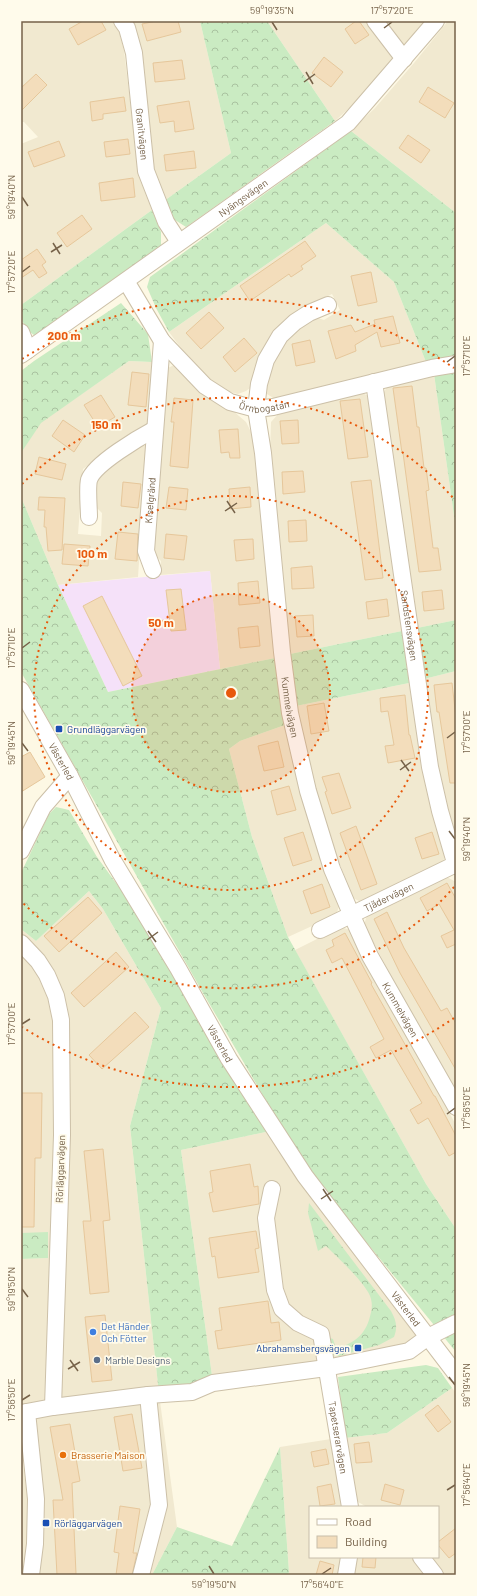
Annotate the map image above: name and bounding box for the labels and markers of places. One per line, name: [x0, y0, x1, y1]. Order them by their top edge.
centre of rings: [224, 686, 238, 700]
place label: Grundläggarvägen: [67, 723, 146, 735]
marker: Grundläggarvägen: [54, 724, 64, 734]
place label: Det Händer Och Fötter: [101, 1320, 150, 1344]
marker: Det Händer Och Fötter: [88, 1327, 98, 1337]
place label: Abrahamsbergsvägen: [256, 1342, 350, 1354]
marker: Abrahamsbergsvägen: [353, 1343, 363, 1353]
place label: Marble Designs: [105, 1354, 171, 1366]
marker: Marble Designs: [92, 1355, 102, 1365]
place label: Brasserie Maison: [71, 1449, 145, 1461]
marker: Brasserie Maison: [58, 1450, 68, 1460]
place label: Rörläggarvägen: [54, 1517, 122, 1529]
marker: Rörläggarvägen: [41, 1518, 51, 1528]

